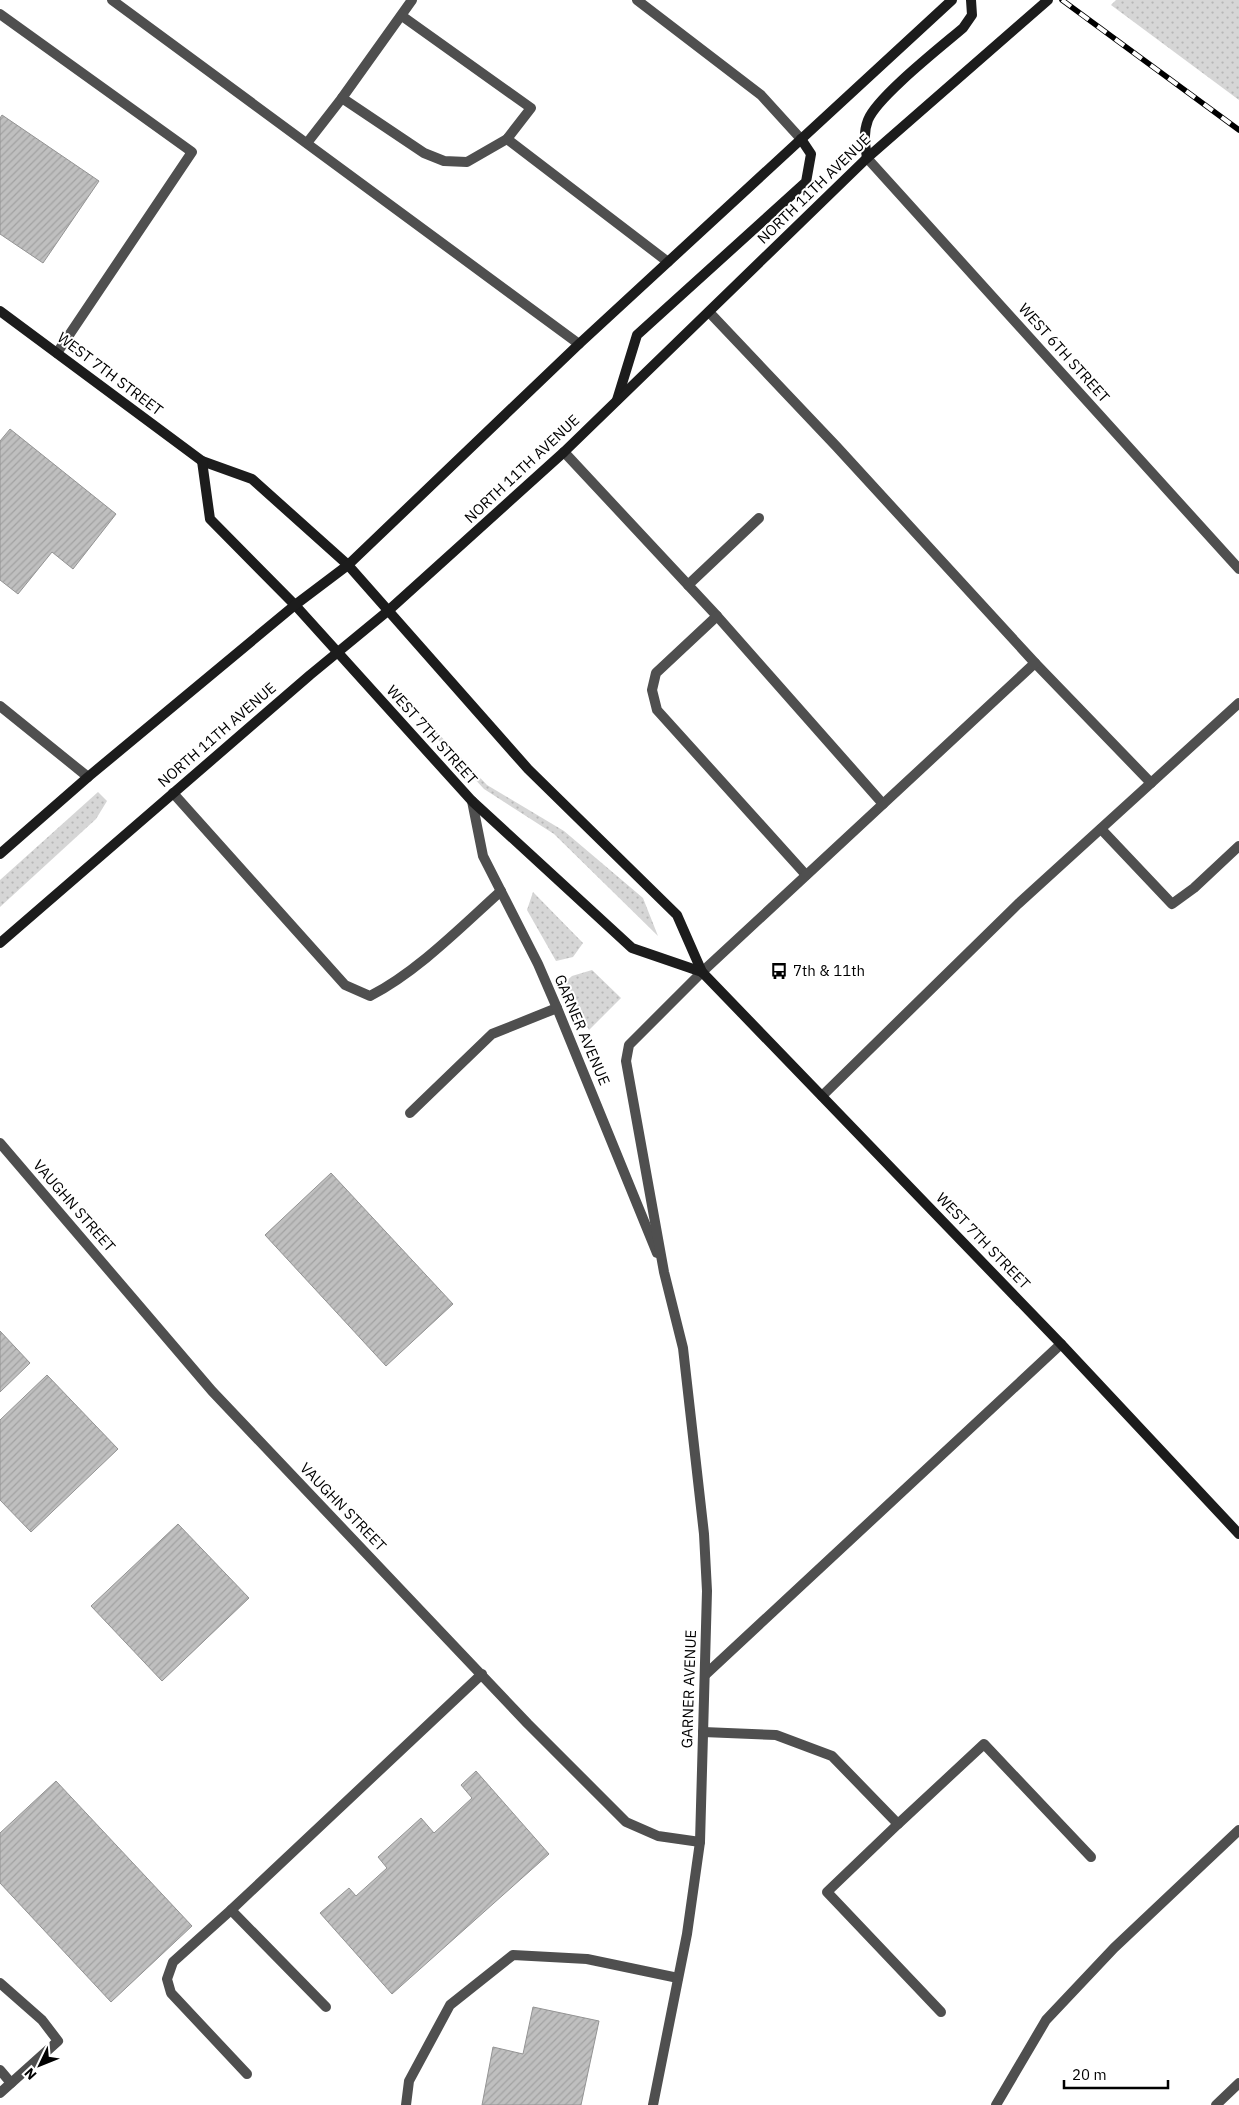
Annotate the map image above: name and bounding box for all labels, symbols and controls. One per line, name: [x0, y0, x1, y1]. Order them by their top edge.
street label: NORTH 11TH AVENUE: [753, 130, 874, 248]
street label: WEST 6TH STREET: [1015, 299, 1114, 407]
street label: WEST 7TH STREET: [54, 328, 167, 420]
street label: NORTH 11TH AVENUE: [460, 410, 583, 527]
street label: NORTH 11TH AVENUE: [154, 678, 280, 791]
street label: WEST 7TH STREET: [383, 681, 482, 789]
bus stop icon: 7th & 11th: [769, 961, 789, 981]
place label: 7th & 11th: [793, 961, 865, 980]
street label: GARNER AVENUE: [551, 972, 614, 1088]
street label: VAUGHN STREET: [29, 1156, 120, 1256]
street label: WEST 7TH STREET: [932, 1188, 1035, 1293]
street label: VAUGHN STREET: [296, 1458, 391, 1555]
street label: GARNER AVENUE: [677, 1629, 700, 1749]
north arrow: [15, 2040, 65, 2090]
scale bar: [1064, 2058, 1168, 2090]
text: N: [20, 2064, 41, 2084]
text: 20 m: [1072, 2065, 1107, 2084]

